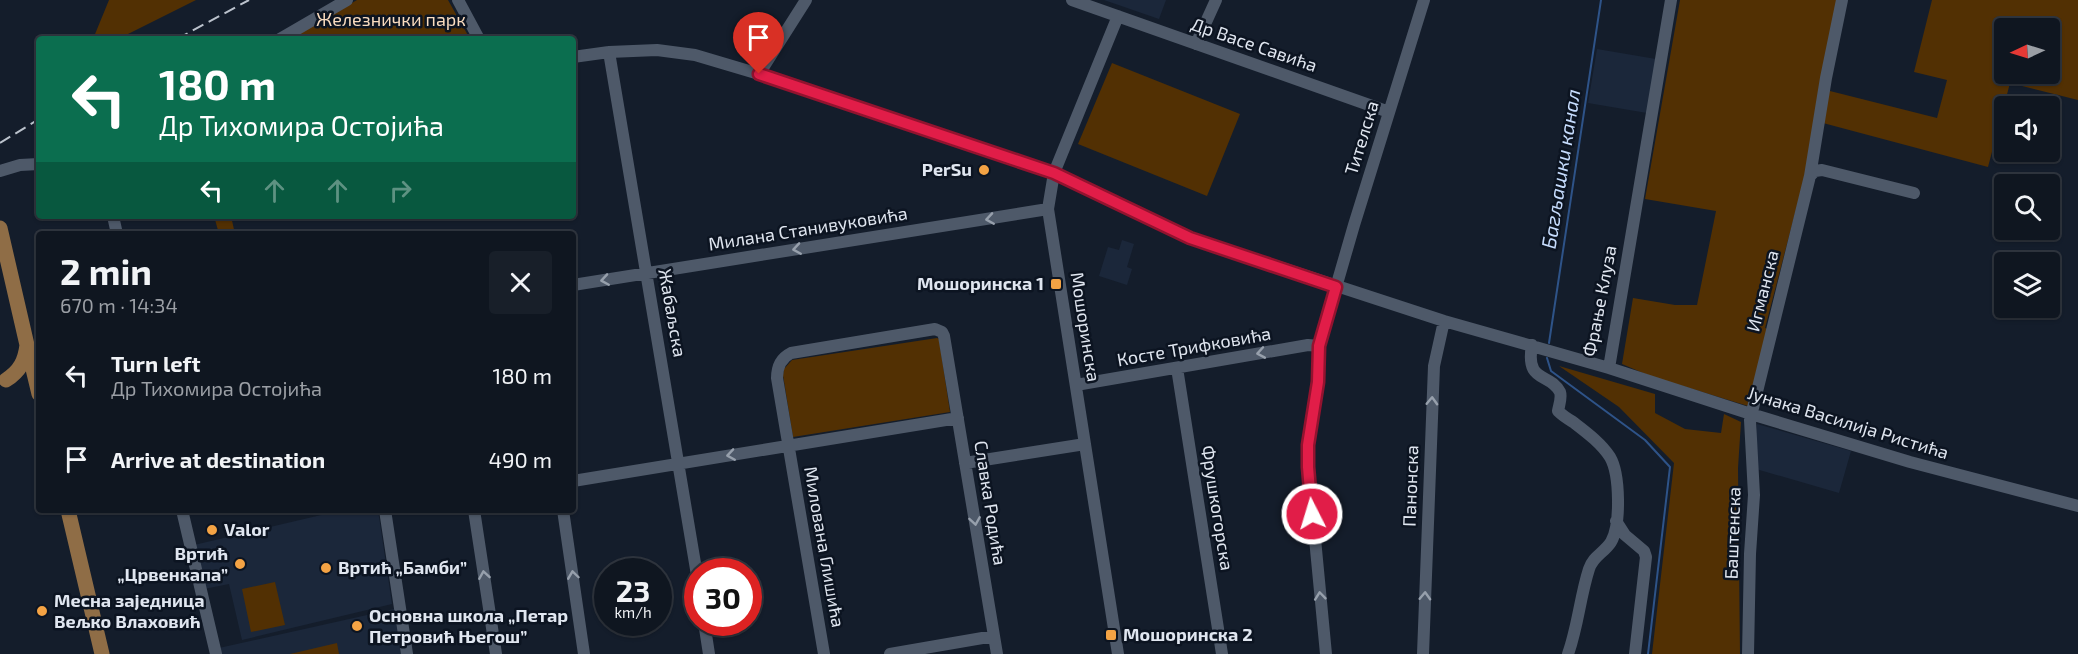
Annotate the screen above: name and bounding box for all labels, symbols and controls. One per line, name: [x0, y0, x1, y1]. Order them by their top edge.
park label: Железнички парк: [316, 8, 466, 30]
pin: [733, 12, 784, 74]
street label: Др Васе Савића: [1188, 12, 1320, 76]
north arrow: [1994, 18, 2060, 84]
map controls: [1994, 18, 2060, 318]
icon: arrive: [742, 21, 775, 54]
text: 180 m: [159, 58, 276, 108]
icon: left: [60, 60, 138, 138]
water label: Багљашки канал: [1536, 87, 1584, 250]
button: sound: [1994, 96, 2060, 162]
street label: Тителска: [1339, 98, 1383, 177]
text: Др Тихомира Остојића: [159, 109, 444, 141]
place label: PerSu: [922, 158, 972, 180]
marker: PerSu: [977, 163, 991, 177]
icon: left: [195, 174, 228, 207]
icon: ahead: [258, 174, 291, 207]
icon: ahead: [321, 174, 354, 207]
icon: right: [384, 174, 417, 207]
button: search: [1994, 174, 2060, 240]
street label: Милана Станивуковића: [707, 201, 909, 255]
one-way arrow: [985, 212, 995, 224]
one-way arrow: [793, 243, 802, 255]
street label: Фрање Клуза: [1577, 243, 1621, 358]
street label: Игманска: [1741, 248, 1783, 334]
text: 2 min: [60, 249, 152, 292]
button: close: [489, 251, 552, 314]
button: layers: [1994, 252, 2060, 318]
street label: Жабаљска: [654, 267, 692, 359]
street label: Мошоринска: [1066, 270, 1106, 383]
place label: Мошоринска 1: [917, 272, 1044, 294]
one-way arrow: [600, 273, 610, 286]
marker: Мошоринска 1: [1049, 277, 1063, 291]
text: 670 m · 14:34: [60, 293, 178, 317]
street label: Косте Трифковића: [1115, 322, 1273, 370]
one-way arrow: [1257, 346, 1267, 359]
text: Turn left: [111, 350, 200, 376]
icon: left: [60, 359, 93, 392]
text: 180 m: [492, 362, 552, 388]
text: Др Тихомира Остојића: [111, 376, 322, 400]
street label: Јунака Василија Ристића: [1745, 381, 1952, 463]
one-way arrow: [1426, 396, 1439, 405]
street label: Славка Родића: [970, 439, 1012, 567]
icon: arrive: [60, 443, 93, 476]
street label: Фрушкогорска: [1197, 444, 1239, 572]
street label: Панонска: [1398, 445, 1422, 527]
text: Arrive at destination: [111, 446, 325, 472]
text: 490 m: [488, 446, 552, 472]
one-way arrow: [726, 448, 736, 461]
street label: Милована Глишића: [800, 465, 850, 629]
position arrow: [1280, 482, 1344, 546]
street label: Баштенска: [1719, 486, 1745, 580]
one-way arrow: [968, 516, 980, 525]
place label: Valor: [224, 518, 270, 540]
marker: Valor: [205, 523, 219, 537]
place label: Вртић „Црвенкапа”: [117, 542, 228, 585]
place label: Вртић „Бамби”: [338, 556, 467, 578]
marker: Вртић „Црвенкапа”: [233, 557, 247, 571]
speed limit sign: 30: [684, 558, 762, 636]
marker: Вртић „Бамби”: [319, 561, 333, 575]
one-way arrow: [478, 571, 490, 580]
one-way arrow: [567, 571, 579, 580]
text: 23: [616, 572, 650, 608]
place label: Месна заједница Вељко Влаховић: [54, 589, 205, 632]
one-way arrow: [1314, 591, 1327, 600]
one-way arrow: [1419, 591, 1431, 600]
text: km/h: [614, 603, 652, 621]
marker: Месна заједница Вељко Влаховић: [35, 604, 49, 618]
place label: Основна школа „Петар Петровић Његош”: [369, 604, 568, 647]
marker: Основна школа „Петар Петровић Његош”: [350, 619, 364, 633]
place label: Мошоринска 2: [1123, 623, 1253, 645]
marker: Мошоринска 2: [1104, 628, 1118, 642]

